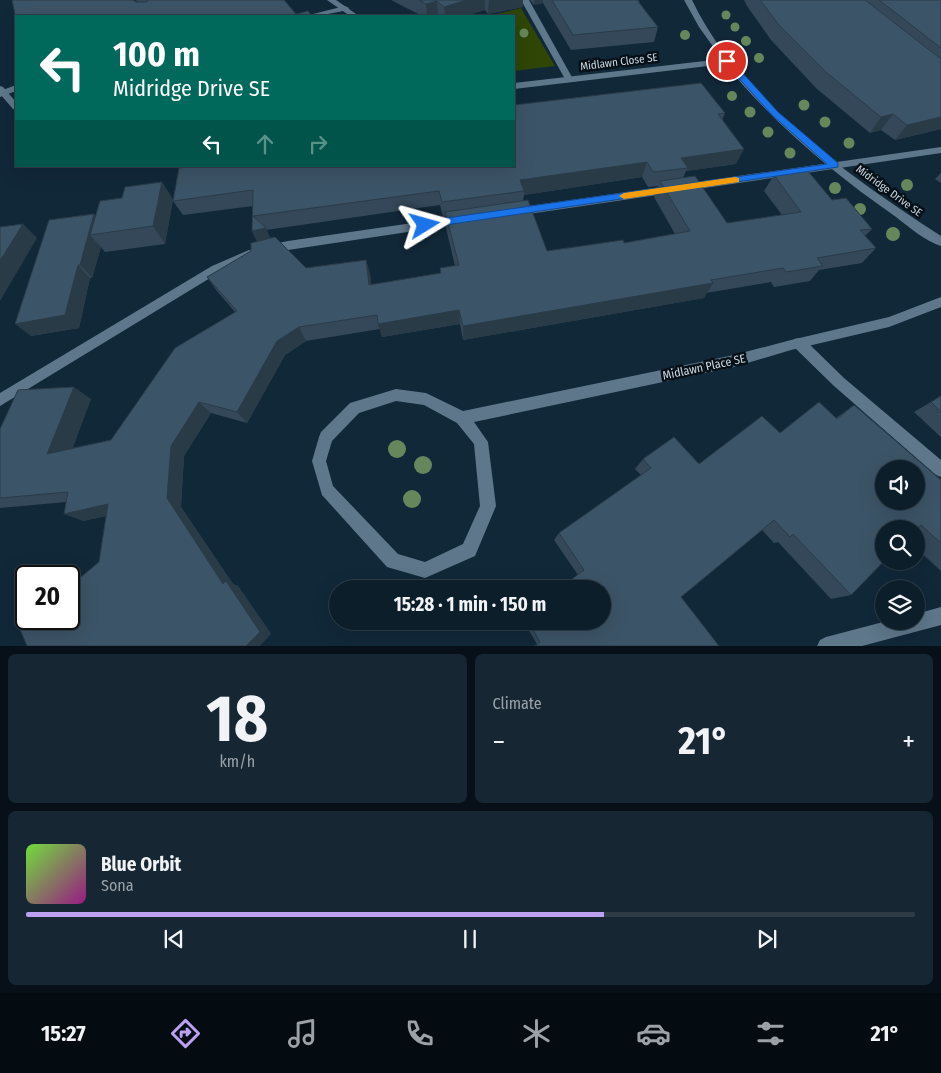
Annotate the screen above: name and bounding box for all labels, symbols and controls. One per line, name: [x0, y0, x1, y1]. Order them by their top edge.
text: 100 m: [113, 33, 200, 75]
icon: left: [30, 35, 95, 100]
pin: [706, 40, 748, 82]
icon: arrive: [713, 47, 741, 75]
street label: Midlawn Close SE: [580, 51, 658, 73]
text: Midridge Drive SE: [113, 75, 270, 102]
icon: left: [198, 130, 226, 158]
icon: ahead: [251, 130, 279, 158]
icon: right: [304, 130, 332, 158]
street label: Midridge Drive SE: [853, 163, 925, 219]
position arrow: [398, 198, 450, 250]
street label: Midlawn Place SE: [661, 351, 747, 383]
map controls: [875, 460, 925, 630]
button: sound: [875, 460, 925, 510]
button: search: [875, 520, 925, 570]
speed limit sign: 20: [15, 565, 80, 630]
button: layers: [875, 580, 925, 630]
text: 15:28 · 1 min · 150 m: [394, 593, 546, 616]
text: 18: [206, 680, 268, 758]
text: Climate: [493, 694, 542, 713]
text: 21°: [678, 718, 729, 764]
text: −: [493, 725, 505, 758]
text: +: [902, 725, 915, 758]
text: km/h: [219, 752, 255, 771]
text: Blue Orbit: [101, 853, 181, 876]
text: Sona: [101, 876, 134, 895]
icon: previous: [160, 925, 188, 953]
icon: pause: [456, 925, 484, 953]
icon: next: [753, 925, 781, 953]
icon: directions: [168, 1016, 203, 1051]
icon: music: [285, 1016, 320, 1051]
icon: phone: [402, 1016, 437, 1051]
icon: climate: [519, 1016, 554, 1051]
icon: car: [636, 1016, 671, 1051]
icon: filters: [753, 1016, 788, 1051]
text: 15:27: [41, 1020, 86, 1047]
text: 21°: [870, 1020, 900, 1047]

